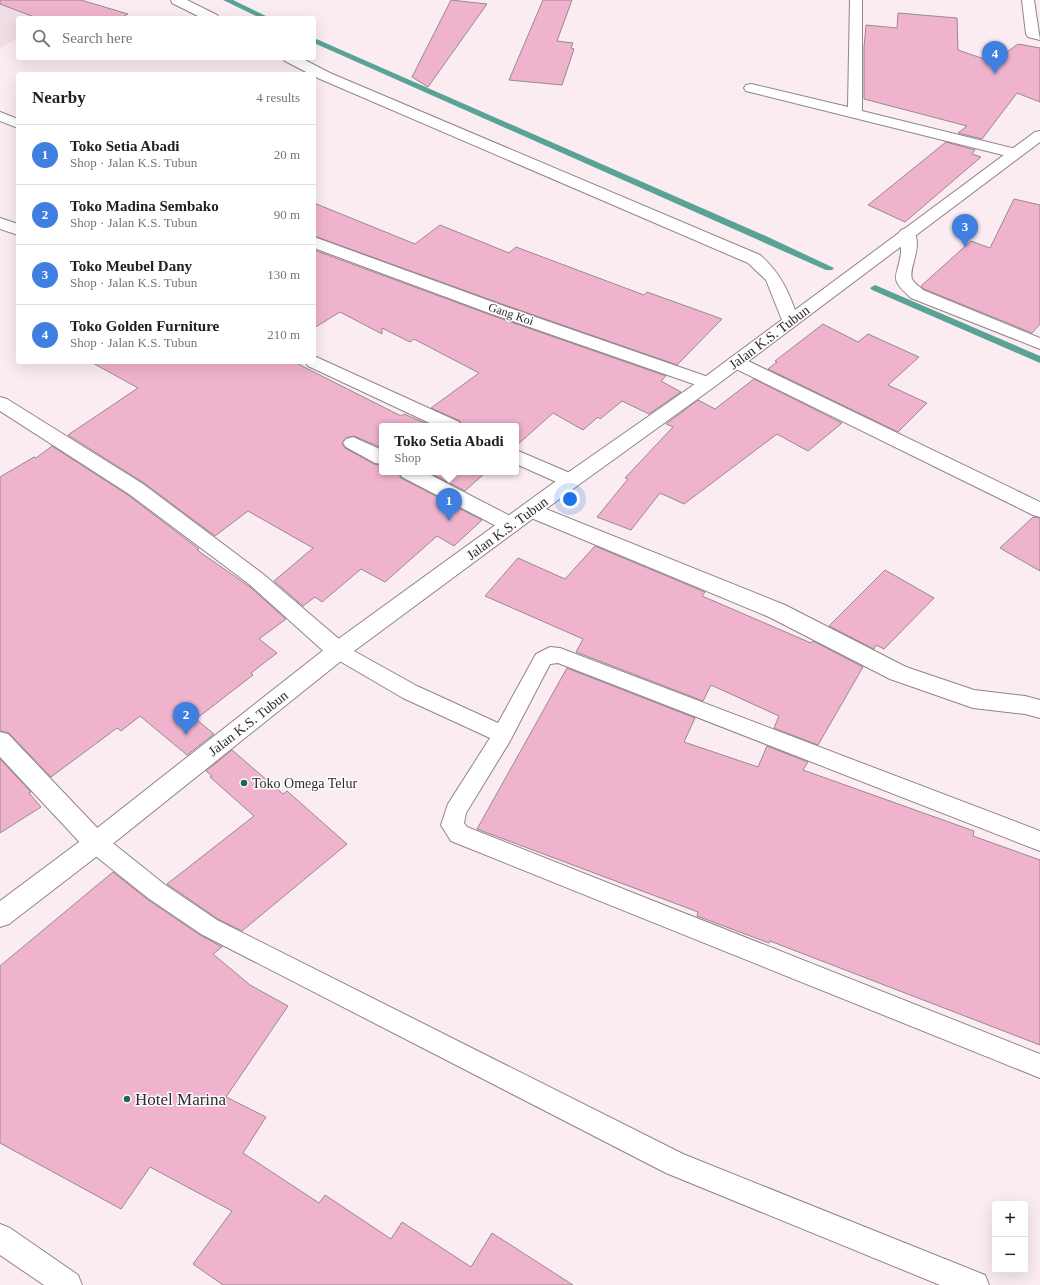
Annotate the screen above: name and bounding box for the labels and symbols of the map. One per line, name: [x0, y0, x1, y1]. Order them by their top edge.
pin: 4: [982, 41, 1008, 74]
pin: 3: [952, 214, 978, 247]
street label: Gang Koi: [487, 300, 536, 328]
street label: Jalan K.S. Tubun: [726, 302, 812, 372]
pin: 1: [436, 488, 462, 521]
your location: [560, 489, 580, 509]
street label: Jalan K.S. Tubun: [464, 494, 551, 563]
street label: Jalan K.S. Tubun: [206, 688, 291, 759]
pin: 2: [173, 702, 199, 735]
place label: Toko Omega Telur: [252, 776, 357, 791]
marker: Toko Omega Telur: [239, 778, 249, 788]
place label: Hotel Marina: [135, 1090, 227, 1109]
marker: Hotel Marina: [122, 1094, 132, 1104]

